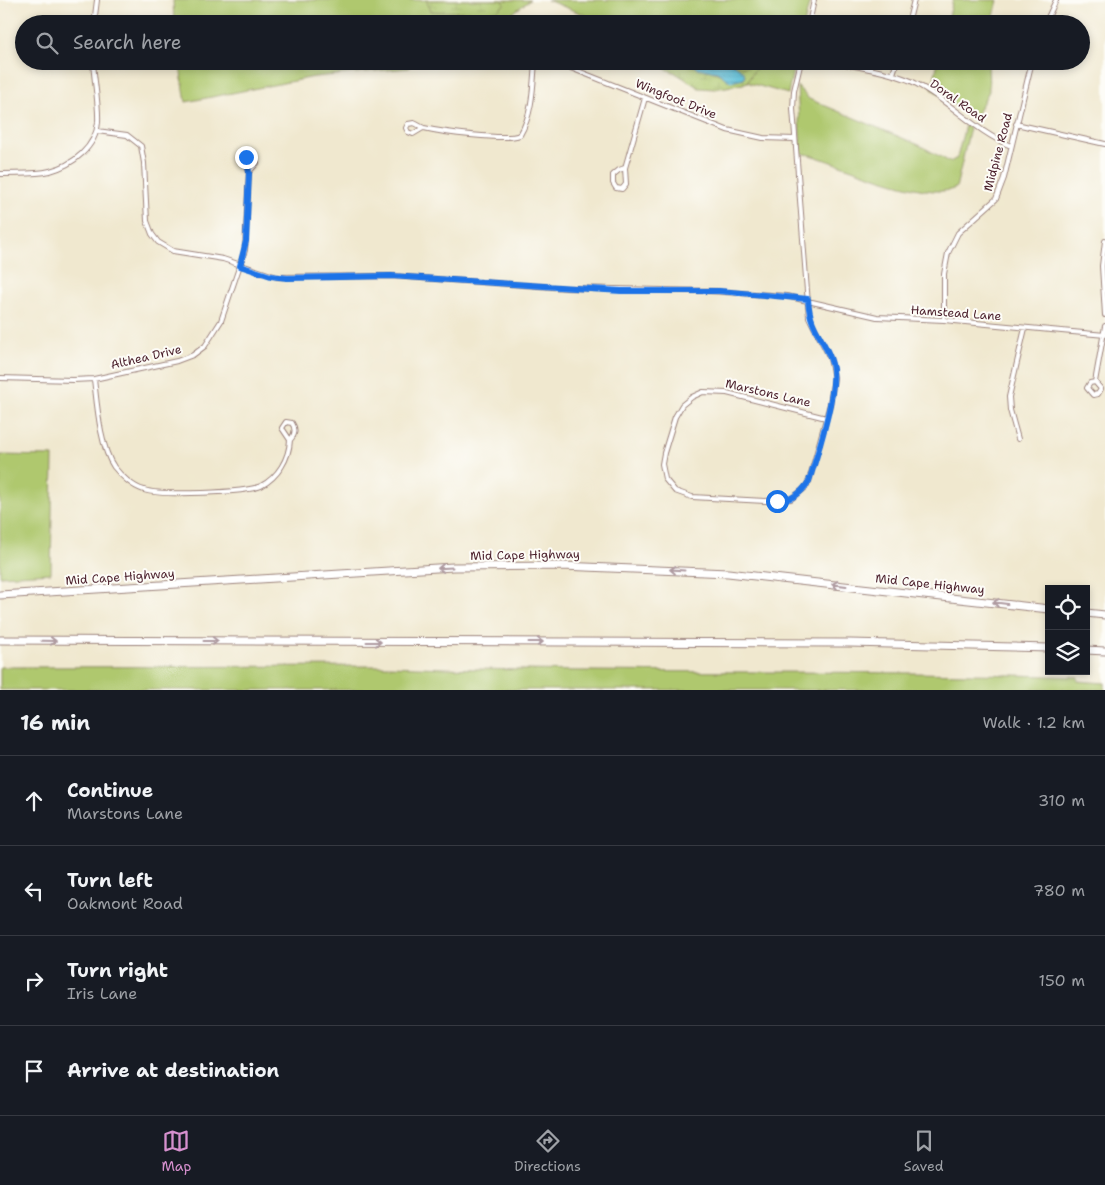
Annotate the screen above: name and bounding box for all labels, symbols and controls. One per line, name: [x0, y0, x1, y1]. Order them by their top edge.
search box: [15, 15, 1090, 70]
icon: search: [33, 29, 61, 57]
text: Search here: [73, 30, 182, 55]
street label: Wingfoot Drive: [633, 75, 719, 123]
street label: Doral Road: [927, 76, 990, 126]
street label: Midpine Road: [980, 111, 1016, 193]
route end: [235, 146, 258, 169]
street label: Hamstead Lane: [910, 302, 1002, 324]
street label: Althea Drive: [109, 341, 183, 373]
street label: Marstons Lane: [724, 375, 812, 411]
route start: [766, 490, 789, 513]
street label: Mid Cape Highway: [470, 546, 580, 564]
one-way arrow: [437, 563, 453, 572]
street label: Mid Cape Highway: [65, 565, 175, 589]
one-way arrow: [669, 565, 685, 575]
street label: Mid Cape Highway: [875, 570, 985, 598]
one-way arrow: [831, 580, 847, 590]
map controls: [1045, 585, 1090, 675]
button: locate: [1045, 585, 1090, 630]
one-way arrow: [993, 598, 1009, 608]
button: layers: [1045, 630, 1090, 675]
one-way arrow: [40, 636, 56, 645]
one-way arrow: [202, 636, 219, 646]
one-way arrow: [365, 637, 381, 647]
one-way arrow: [528, 637, 544, 647]
text: 16 min: [20, 709, 90, 737]
text: Walk · 1.2 km: [983, 712, 1085, 733]
text: Continue: [67, 778, 153, 803]
icon: ahead: [20, 787, 48, 815]
text: 310 m: [1038, 790, 1085, 811]
text: Marstons Lane: [67, 803, 183, 824]
text: Turn left: [67, 868, 153, 893]
icon: left: [20, 877, 48, 905]
text: 780 m: [1033, 880, 1085, 901]
text: Oakmont Road: [67, 893, 183, 914]
text: Turn right: [67, 958, 168, 983]
icon: right: [20, 967, 48, 995]
text: 150 m: [1038, 970, 1085, 991]
text: Iris Lane: [67, 983, 137, 1004]
icon: arrive: [20, 1057, 48, 1085]
text: Arrive at destination: [67, 1058, 279, 1083]
tab: Map: [161, 1127, 191, 1175]
tab: Directions: [514, 1127, 581, 1175]
tab: Saved: [904, 1127, 944, 1175]

